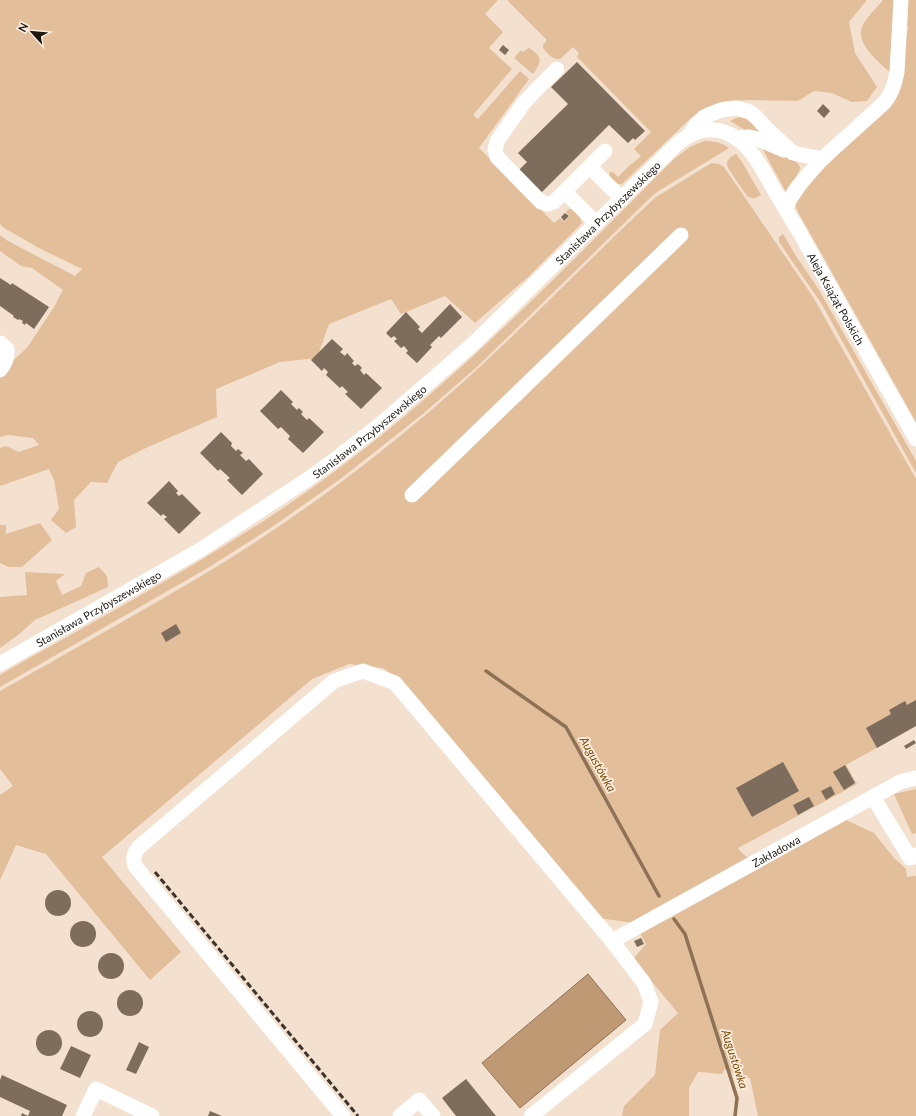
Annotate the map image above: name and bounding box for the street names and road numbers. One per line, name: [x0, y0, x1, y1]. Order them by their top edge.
street label: Stanisława Przybyszewskiego: [552, 158, 663, 267]
street label: Aleja Książąt Polskich: [806, 250, 868, 347]
street label: Stanisława Przybyszewskiego: [310, 382, 428, 480]
street label: Stanisława Przybyszewskiego: [33, 567, 163, 649]
street label: Zakładowa: [749, 832, 802, 869]

